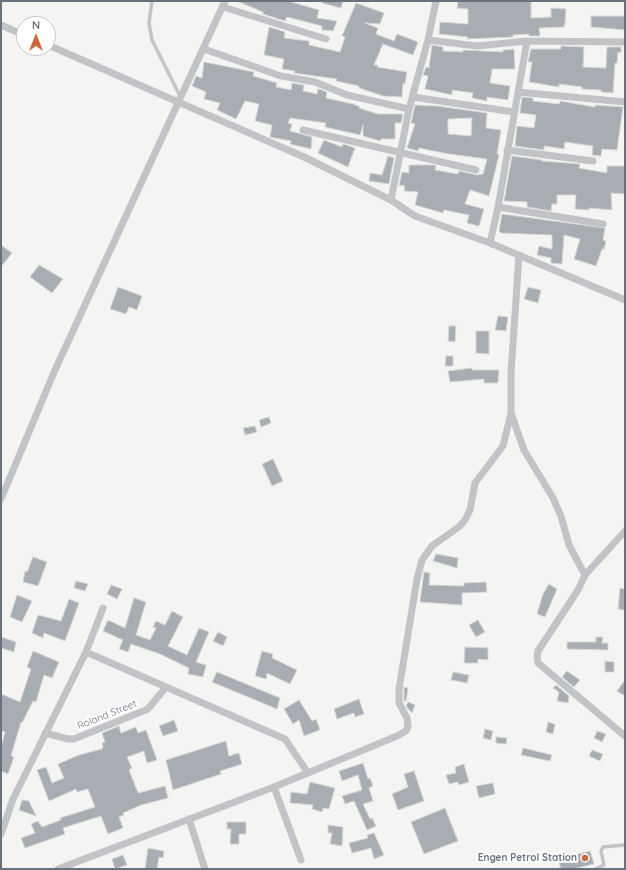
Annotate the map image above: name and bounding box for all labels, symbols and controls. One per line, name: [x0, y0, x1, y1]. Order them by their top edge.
north arrow: [16, 16, 56, 56]
text: N: [32, 18, 40, 32]
street label: Roland Street: [76, 698, 138, 732]
place label: Engen Petrol Station: [478, 852, 577, 864]
marker: Engen Petrol Station: [580, 853, 590, 863]

